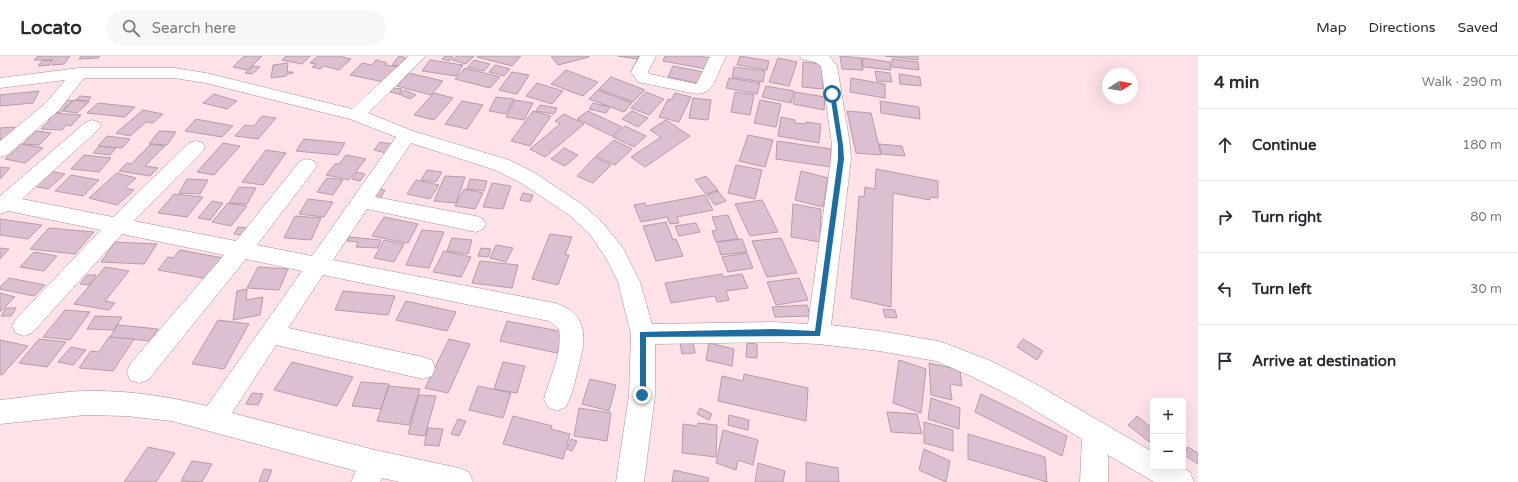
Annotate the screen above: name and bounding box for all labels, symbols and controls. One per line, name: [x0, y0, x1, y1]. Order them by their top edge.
search box: [106, 10, 386, 46]
text: Locato: [20, 17, 82, 39]
icon: search: [120, 17, 142, 39]
text: Search here: [152, 19, 236, 37]
text: Map: [1316, 19, 1347, 36]
text: Directions: [1369, 19, 1436, 36]
text: Saved: [1458, 19, 1498, 36]
north arrow: [1102, 68, 1138, 104]
text: 4 min: [1214, 72, 1259, 93]
text: Walk · 290 m: [1422, 74, 1502, 90]
route start: [823, 85, 841, 103]
icon: ahead: [1214, 134, 1236, 156]
text: Continue: [1252, 136, 1316, 154]
text: 180 m: [1462, 137, 1502, 153]
icon: right: [1214, 206, 1236, 228]
text: Turn right: [1252, 208, 1322, 226]
text: 80 m: [1470, 209, 1502, 225]
icon: left: [1214, 278, 1236, 300]
text: Turn left: [1252, 280, 1312, 298]
text: 30 m: [1470, 281, 1502, 297]
icon: arrive: [1214, 350, 1236, 372]
text: Arrive at destination: [1252, 352, 1396, 370]
route end: [633, 386, 651, 404]
map controls: [1150, 398, 1186, 470]
button: +: [1150, 398, 1186, 434]
button: −: [1150, 434, 1186, 470]

